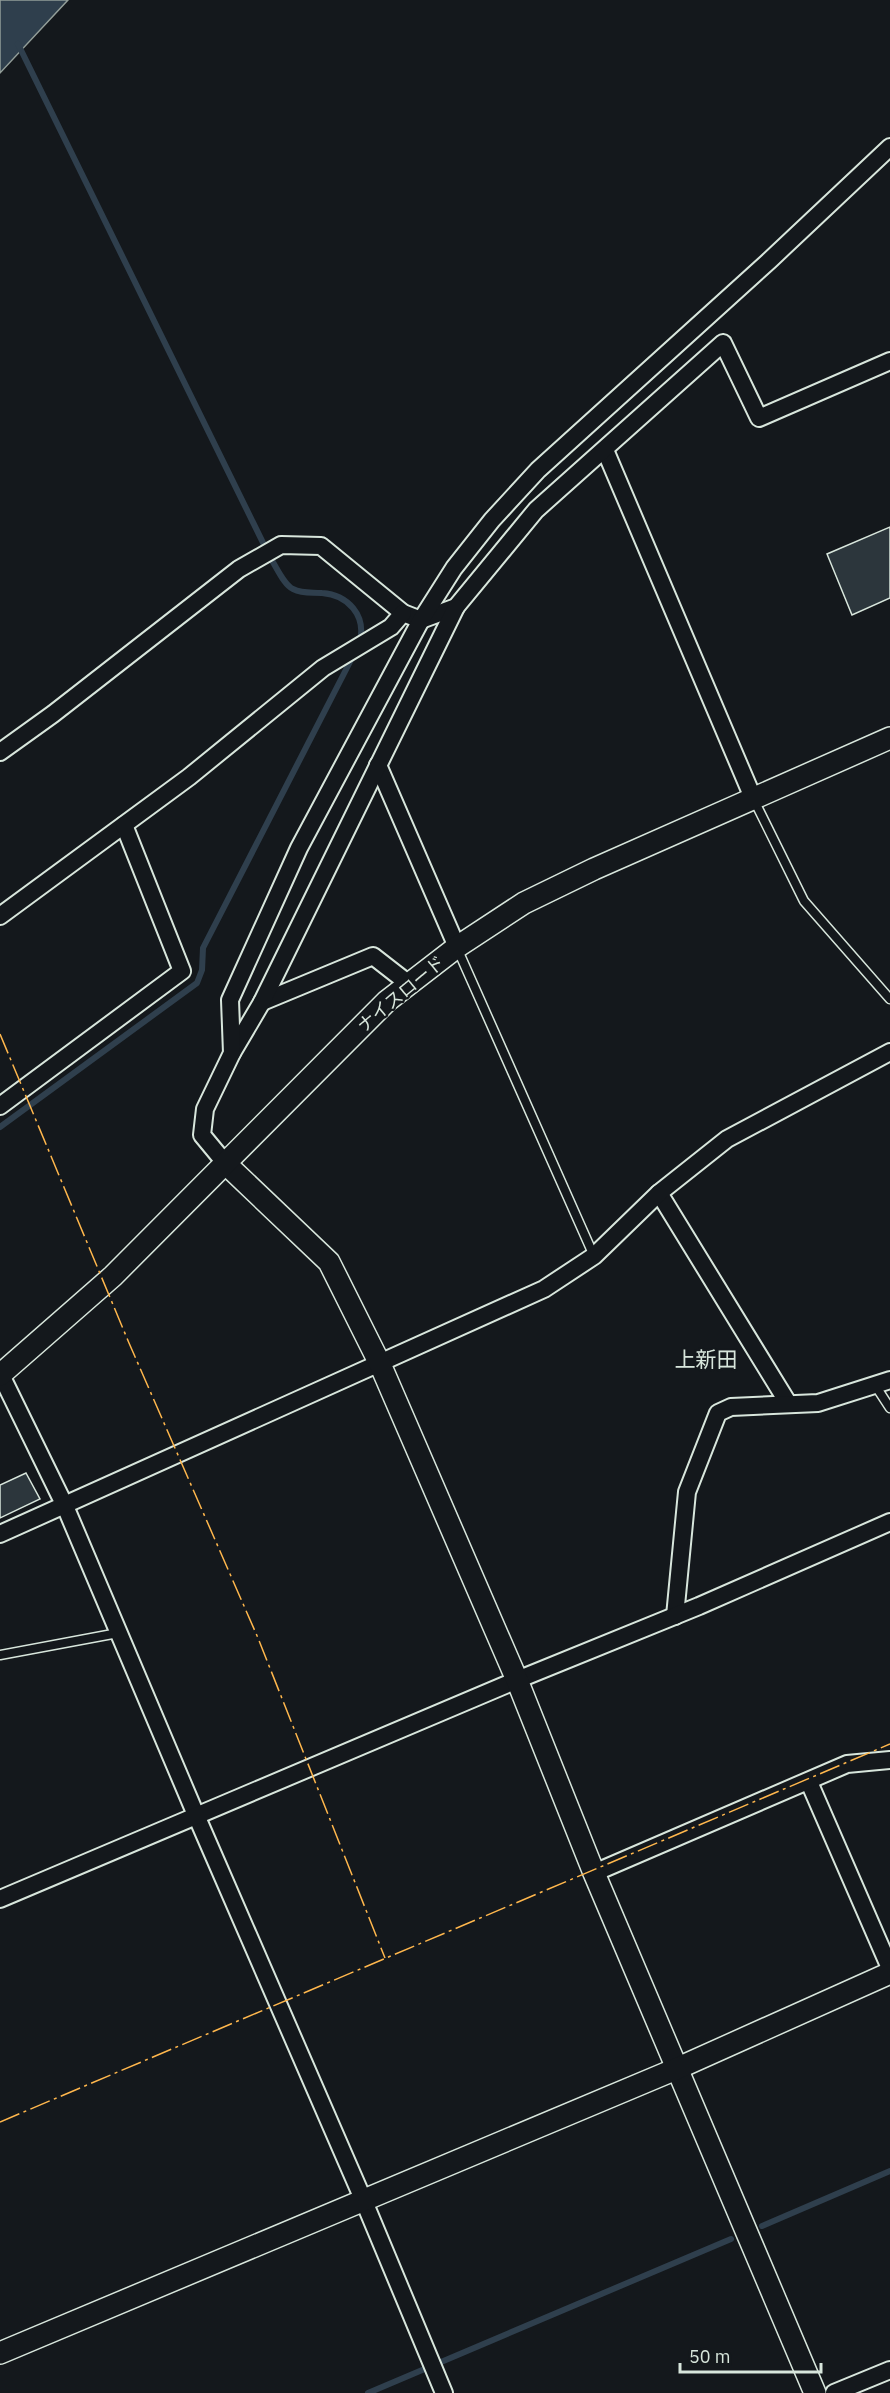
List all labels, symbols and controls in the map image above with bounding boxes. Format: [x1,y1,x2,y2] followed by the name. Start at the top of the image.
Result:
[352,950,449,1037] street label: ナイスロード
[675,1345,738,1373] district label: 上新田
[680,2336,821,2374] scale bar
[689,2345,731,2368] text: 50 m

